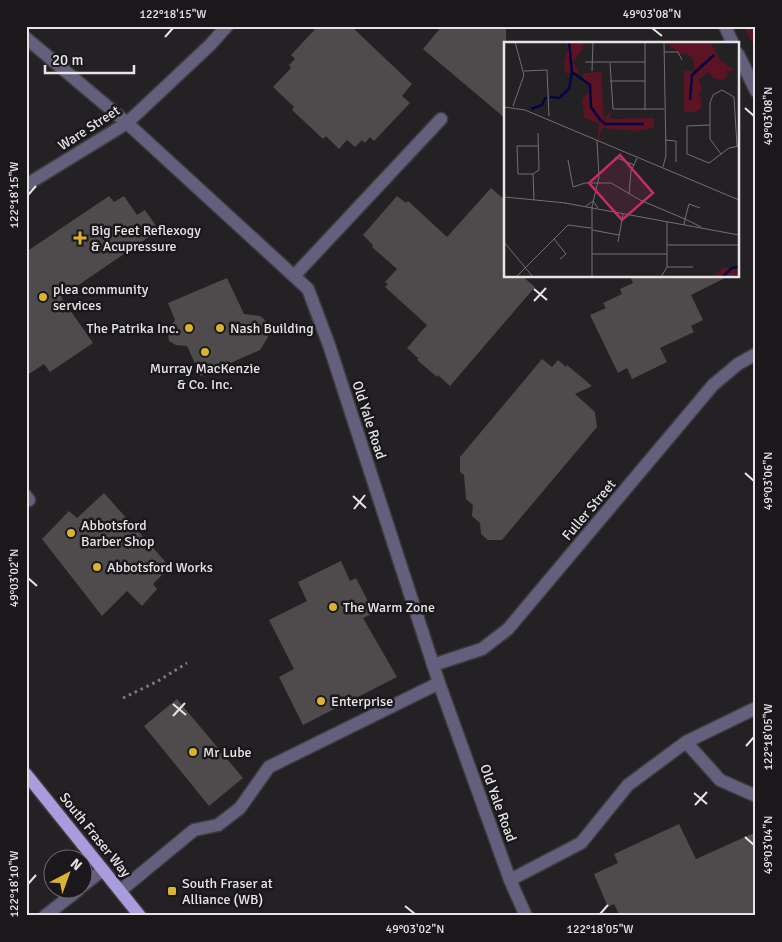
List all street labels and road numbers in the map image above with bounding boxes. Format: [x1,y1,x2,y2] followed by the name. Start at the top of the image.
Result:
[55,102,123,154] street label: Ware Street
[348,379,390,461] street label: Old Yale Road
[559,476,619,544] street label: Fuller Street
[476,762,520,844] street label: Old Yale Road
[56,789,135,881] street label: South Fraser Way

